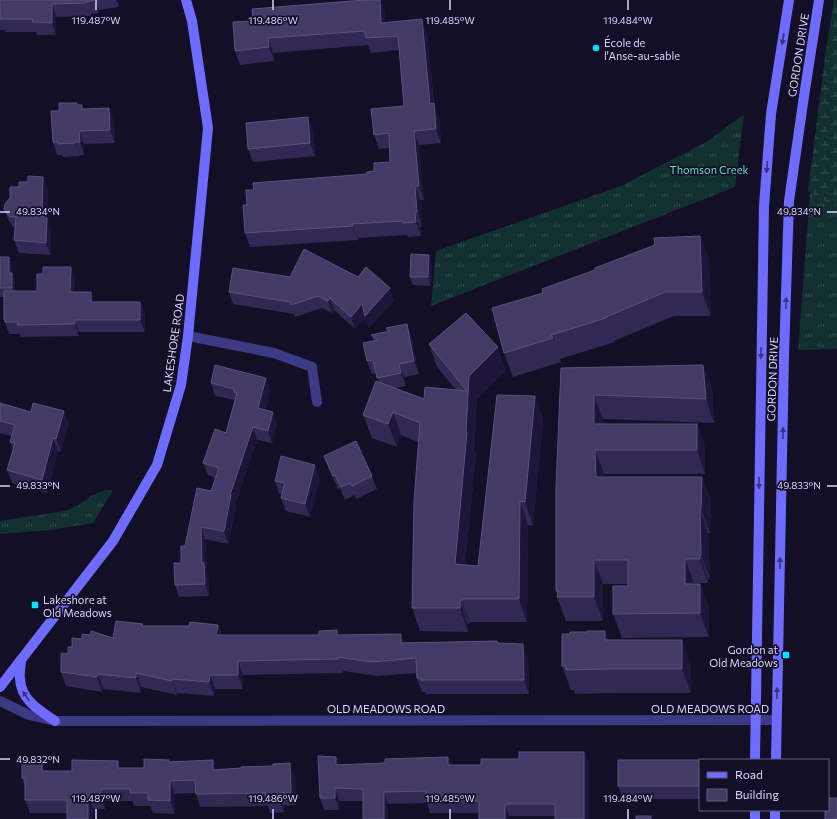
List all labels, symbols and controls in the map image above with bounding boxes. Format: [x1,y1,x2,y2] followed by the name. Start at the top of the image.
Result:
[785,12,811,98] street label: GORDON DRIVE
[72,14,120,26] text: 119.487°W
[248,14,298,26] text: 119.486°W
[425,14,475,26] text: 119.485°W
[603,14,653,26] text: 119.484°W
[779,32,785,45] one-way arrow
[604,35,680,62] place label: École de l'Anse-au-sable
[591,43,601,53] marker: École de l'Anse-au-sable
[763,161,770,173] one-way arrow
[670,163,748,176] park label: Thomson Creek
[16,205,60,217] text: 49.834°N
[777,205,821,217] text: 49.834°N
[160,293,186,393] street label: LAKESHORE ROAD
[783,296,789,309] one-way arrow
[764,337,780,421] street label: GORDON DRIVE
[758,347,765,359] one-way arrow
[780,426,786,439] one-way arrow
[756,477,762,490] one-way arrow
[16,479,60,491] text: 49.833°N
[777,479,821,491] text: 49.833°N
[777,556,783,569] one-way arrow
[43,593,112,619] place label: Lakeshore at Old Meadows
[30,600,40,610] marker: Lakeshore at Old Meadows
[709,643,778,669] place label: Gordon at Old Meadows
[781,650,791,660] marker: Gordon at Old Meadows
[774,686,780,699] one-way arrow
[22,691,30,702] one-way arrow
[327,702,445,715] street label: OLD MEADOWS ROAD
[651,702,769,715] street label: OLD MEADOWS ROAD
[16,753,60,765] text: 49.832°N
[699,759,829,811] legend
[735,767,763,781] text: Road
[735,787,779,801] text: Building
[72,792,120,804] text: 119.487°W
[248,792,298,804] text: 119.486°W
[425,792,475,804] text: 119.485°W
[603,792,653,804] text: 119.484°W

